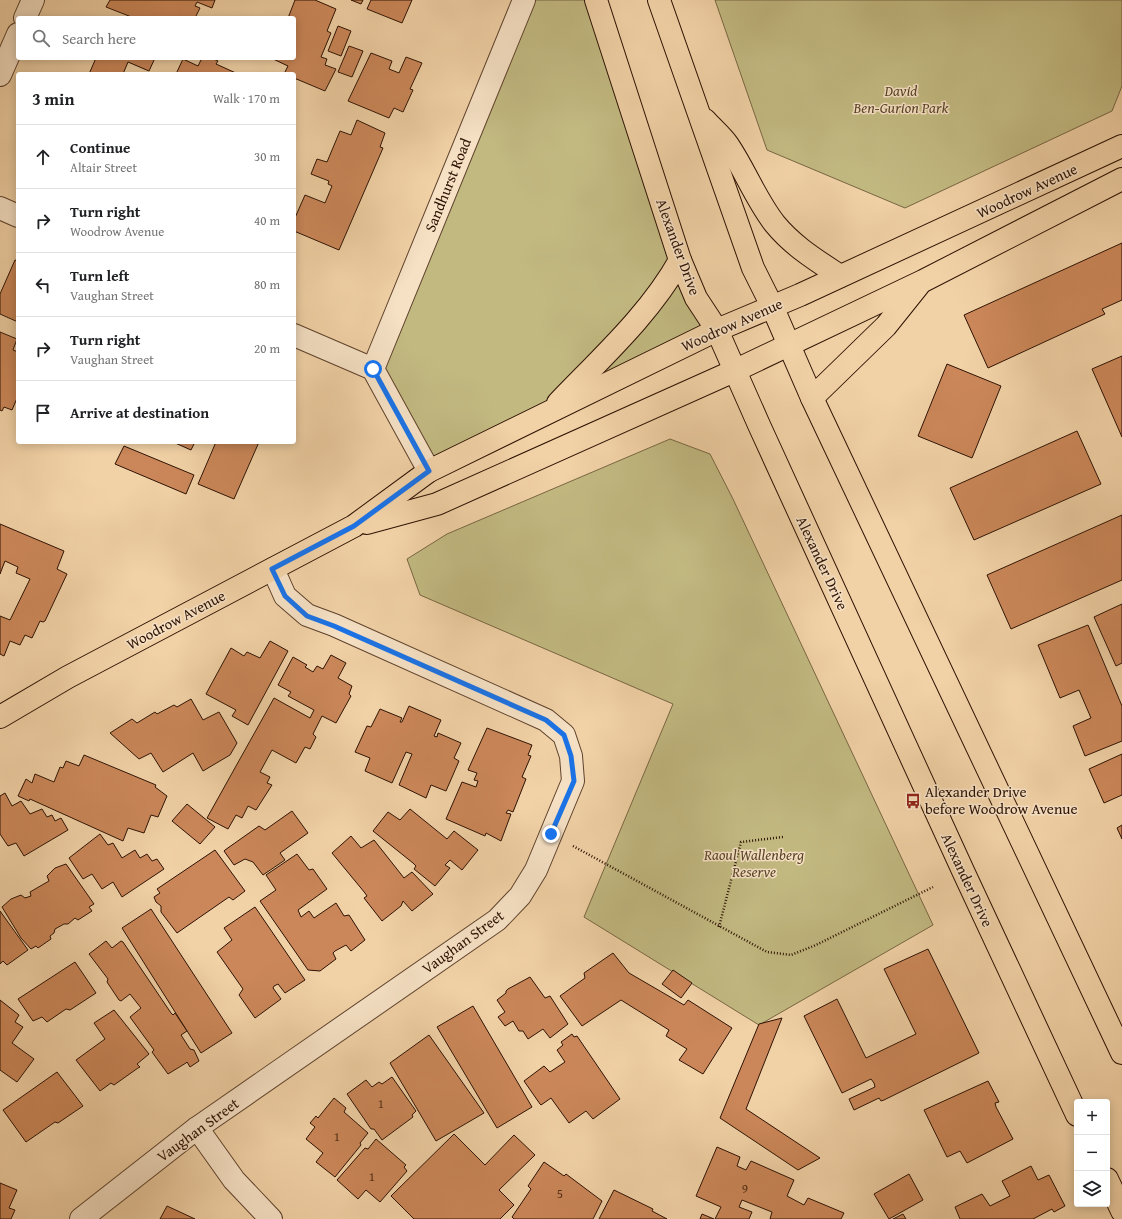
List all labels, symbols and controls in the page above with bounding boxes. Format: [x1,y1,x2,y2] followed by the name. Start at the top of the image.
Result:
[16,16,296,60] search box
[30,27,52,49] icon: search
[62,28,136,49] text: Search here
[853,80,949,118] park label: David Ben-Gurion Park
[32,86,74,111] text: 3 min
[213,89,280,108] text: Walk · 170 m
[419,135,476,235] street label: Sandhurst Road
[70,137,131,158] text: Continue
[32,146,54,168] icon: ahead
[254,147,280,166] text: 30 m
[70,158,137,177] text: Altair Street
[973,158,1081,223] street label: Woodrow Avenue
[651,196,706,298] street label: Alexander Drive
[70,201,141,222] text: Turn right
[32,210,54,232] icon: right
[254,211,280,230] text: 40 m
[70,222,164,241] text: Woodrow Avenue
[70,265,129,286] text: Turn left
[32,274,54,296] icon: left
[254,275,280,294] text: 80 m
[70,286,154,305] text: Vaughan Street
[678,293,786,356] street label: Woodrow Avenue
[70,329,141,350] text: Turn right
[32,338,54,360] icon: right
[254,339,280,358] text: 20 m
[70,350,154,369] text: Vaughan Street
[364,360,382,378] route start
[32,402,54,424] icon: arrive
[70,402,209,423] text: Arrive at destination
[791,512,853,613] street label: Alexander Drive
[123,585,229,654] street label: Woodrow Avenue
[925,781,1077,819] place label: Alexander Drive before Woodrow Avenue
[904,792,922,810] bus stop icon: Alexander Drive before Woodrow Avenue
[542,825,560,843] route end
[936,829,998,930] street label: Alexander Drive
[703,844,804,882] park label: Raoul Wallenberg Reserve
[417,904,509,979] street label: Vaughan Street
[152,1092,244,1167] street label: Vaughan Street
[378,1094,384,1113] house number: 1
[1074,1099,1110,1207] map controls
[1074,1099,1110,1135] button: +
[334,1127,340,1146] house number: 1
[1074,1135,1110,1171] button: −
[369,1167,375,1186] house number: 1
[1074,1171,1110,1207] button: layers
[742,1179,748,1198] house number: 9
[557,1184,563,1203] house number: 5

